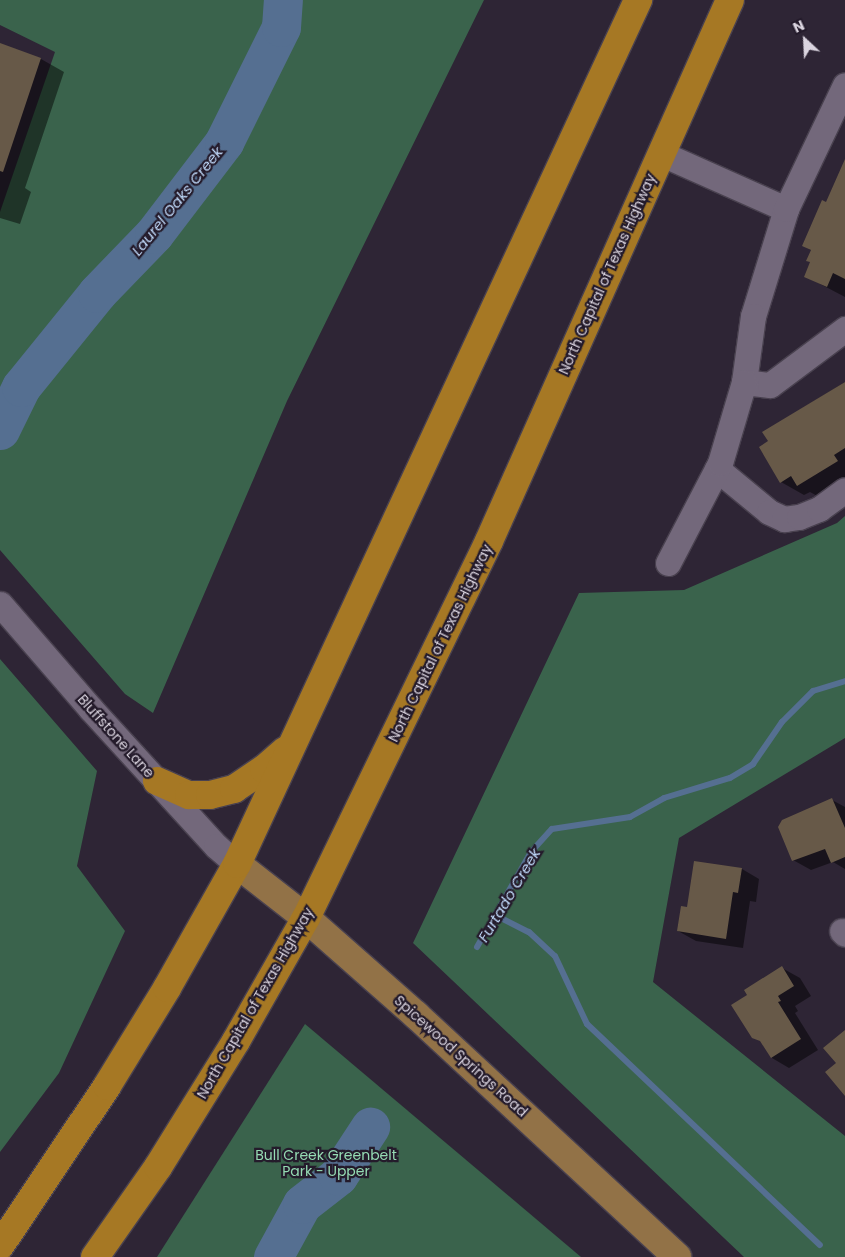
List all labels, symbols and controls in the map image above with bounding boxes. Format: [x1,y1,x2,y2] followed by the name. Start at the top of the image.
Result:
[780,15,830,65] north arrow
[790,15,808,38] text: N
[128,143,226,259] water label: Laurel Oaks Creek
[555,171,659,377] street label: North Capital of Texas Highway
[385,541,495,745] street label: North Capital of Texas Highway
[74,691,158,781] street label: Bluffstone Lane
[474,845,544,945] water label: Furtado Creek
[193,904,317,1102] street label: North Capital of Texas Highway
[391,992,531,1120] street label: Spicewood Springs Road
[255,1147,397,1180] park label: Bull Creek Greenbelt Park - Upper

